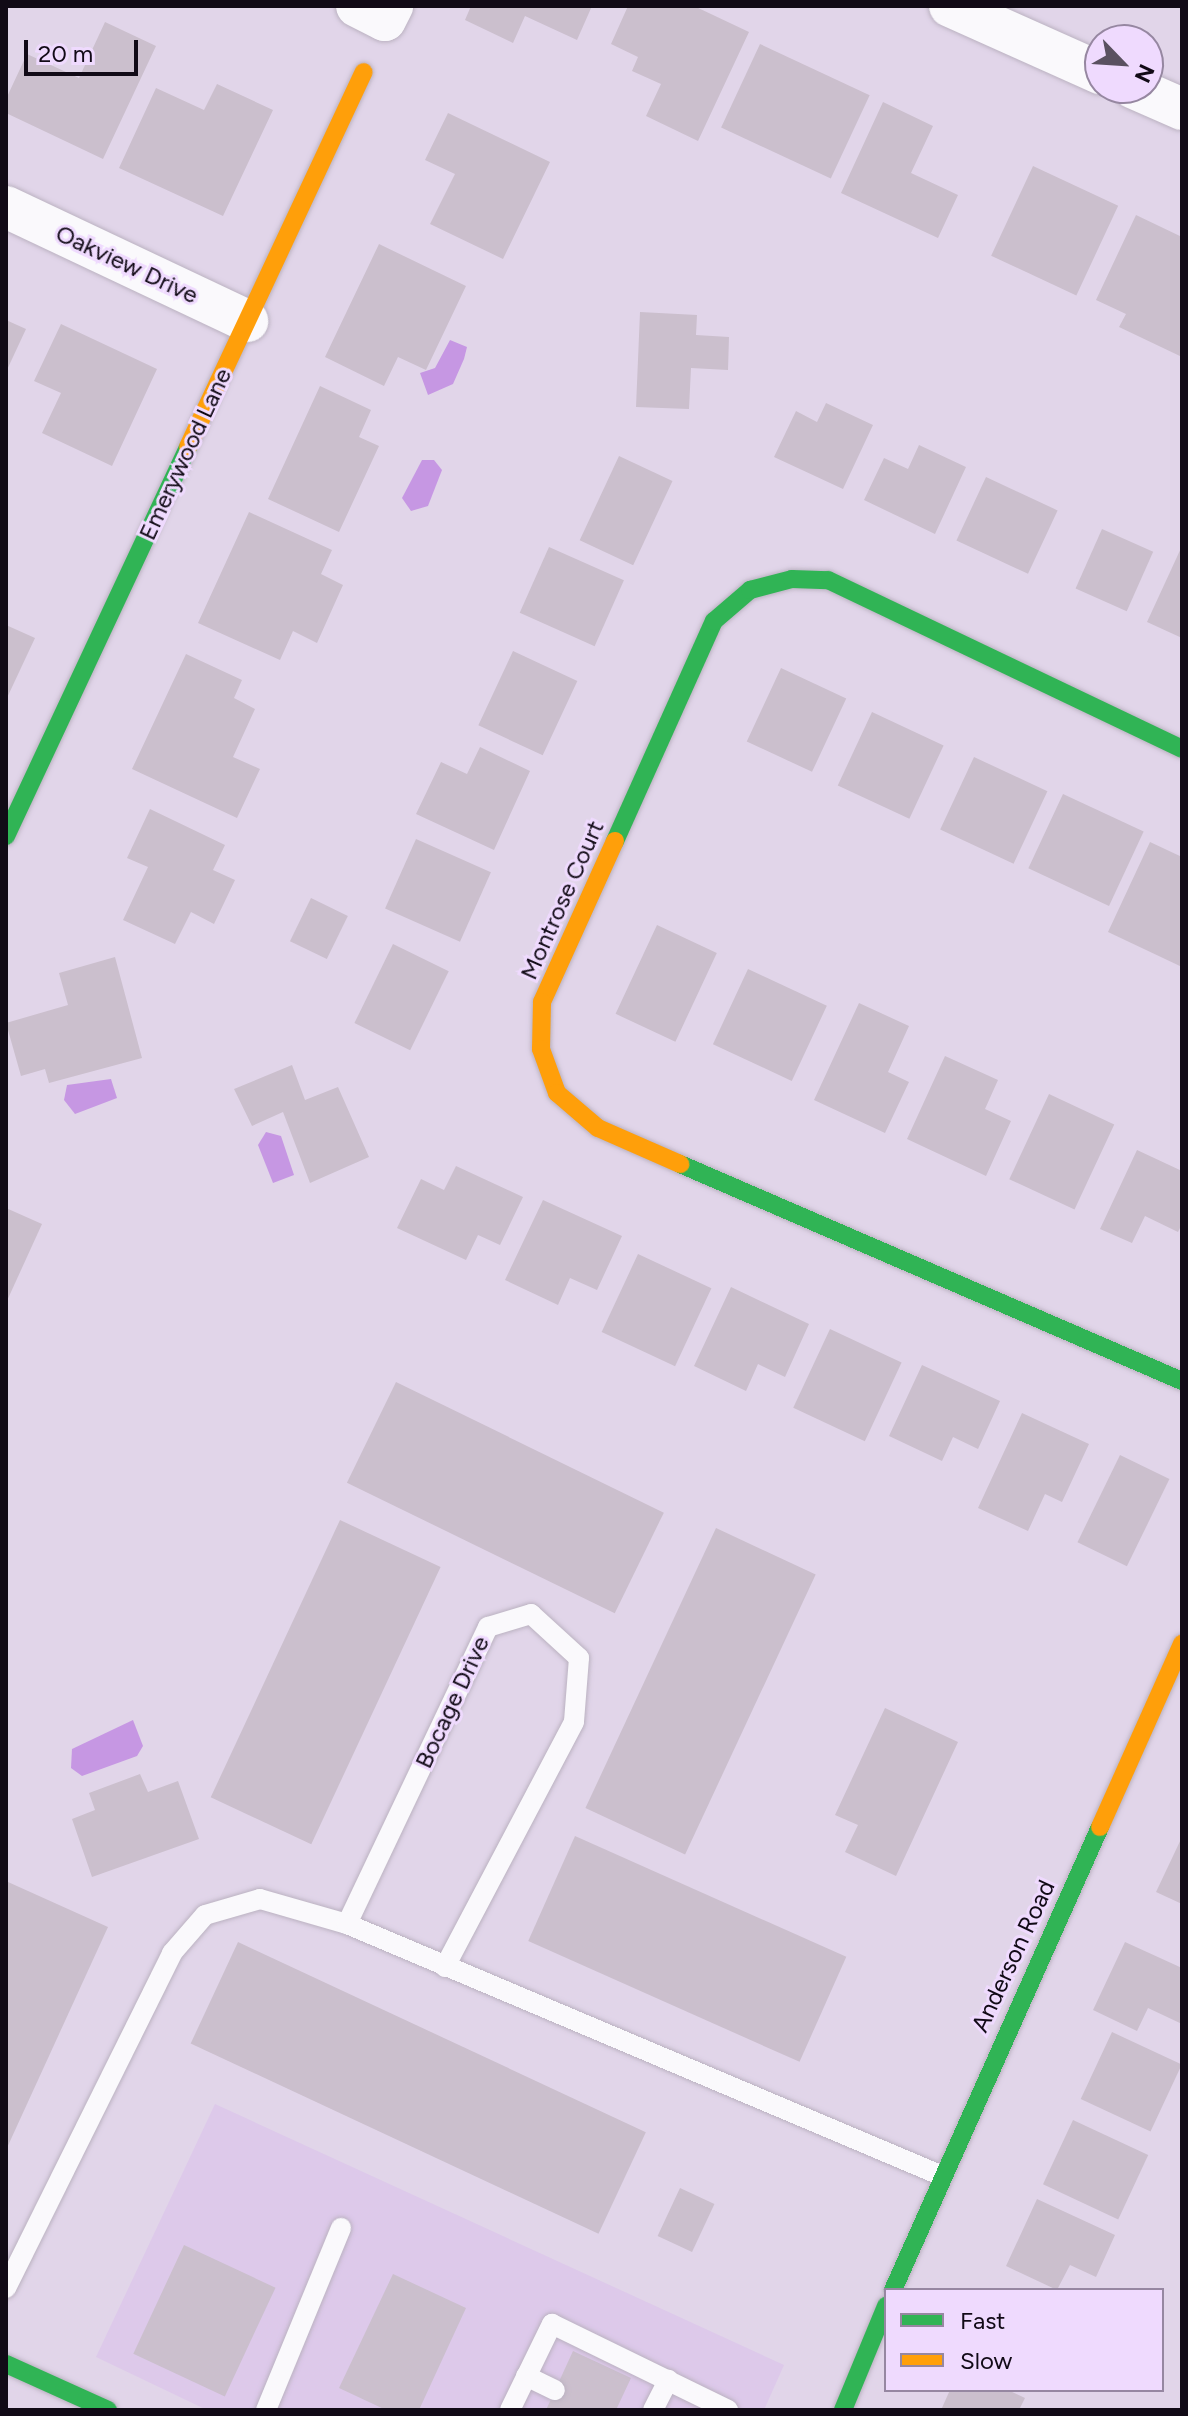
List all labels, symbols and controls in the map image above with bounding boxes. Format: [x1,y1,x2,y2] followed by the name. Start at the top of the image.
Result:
[28,24,142,74] scale bar
[1084,24,1164,104] north arrow
[38,39,93,68] text: 20 m
[1129,60,1160,87] text: N
[51,218,203,310] street label: Oakview Drive
[133,364,237,544] street label: Emerywood Lane
[514,816,610,984] street label: Montrose Court
[409,1631,495,1773] street label: Bocage Drive
[965,1875,1061,2037] street label: Anderson Road
[884,2288,1164,2392] legend
[960,2306,1005,2335] text: Fast
[960,2346,1012,2375] text: Slow

